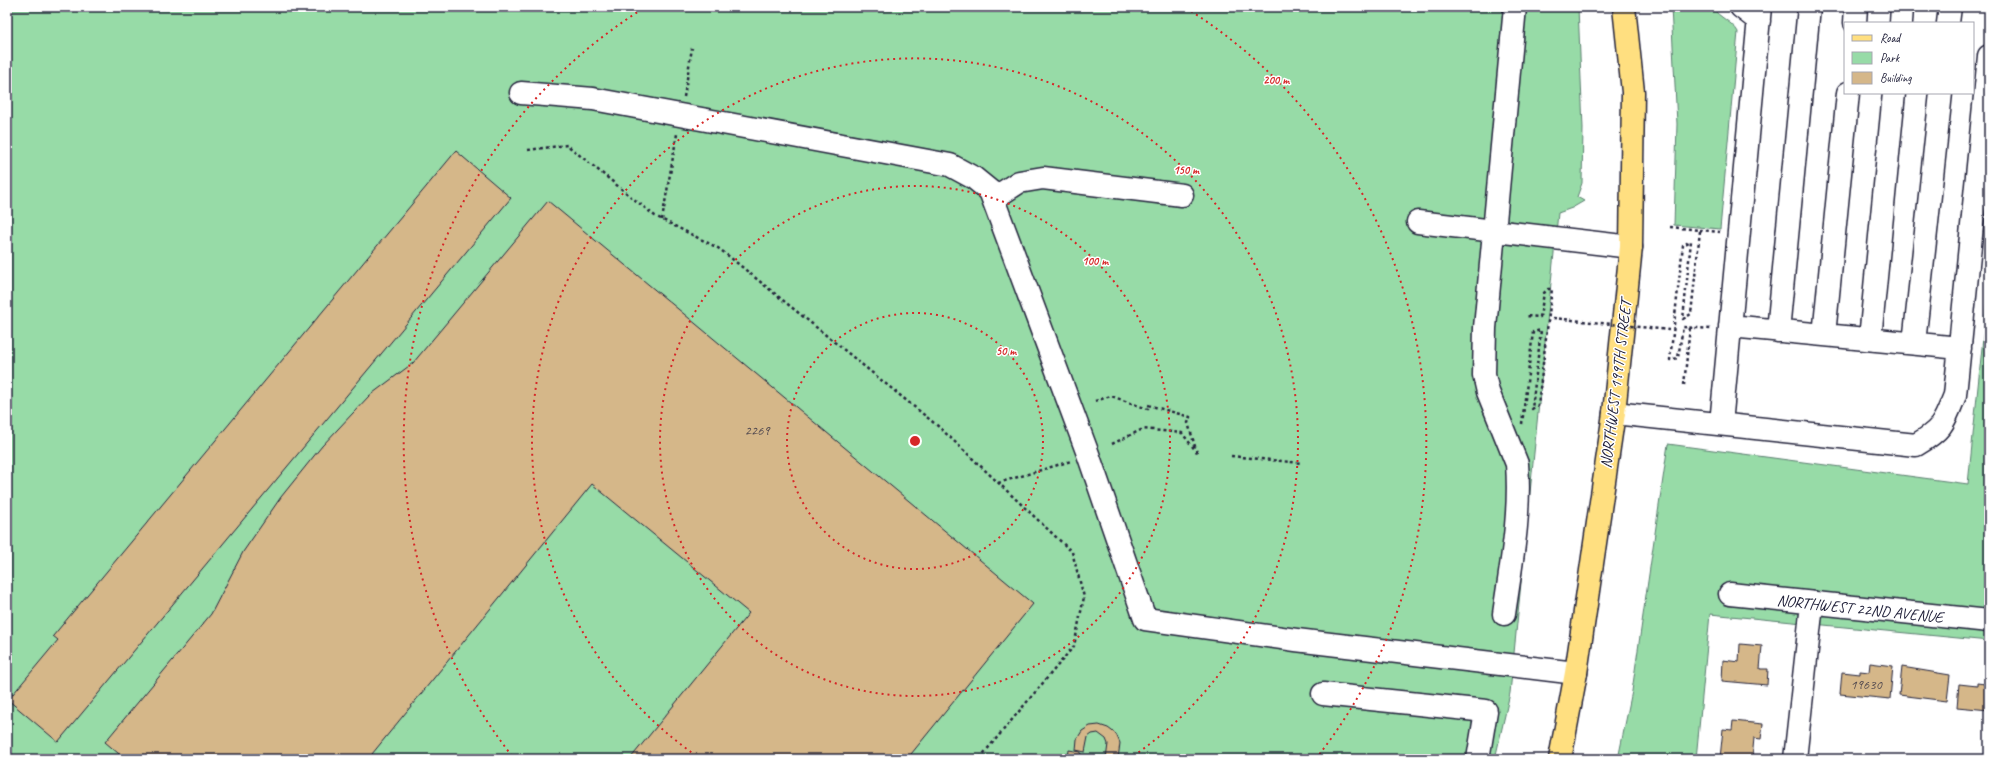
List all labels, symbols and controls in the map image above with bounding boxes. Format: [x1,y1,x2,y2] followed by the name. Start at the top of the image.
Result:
[1844,22,1974,94] legend
[1880,30,1902,46] text: Road
[1880,50,1901,66] text: Park
[1880,70,1912,86] text: Building
[1263,72,1290,88] text: 200 m
[1173,162,1200,178] text: 150 m
[1082,253,1109,269] text: 100 m
[1596,294,1637,469] street label: NORTHWEST 199TH STREET
[996,343,1017,359] text: 50 m
[744,422,771,439] house number: 2269
[908,434,922,448] centre of rings
[1776,590,1946,628] street label: NORTHWEST 22ND AVENUE
[1850,676,1883,693] house number: 19630

